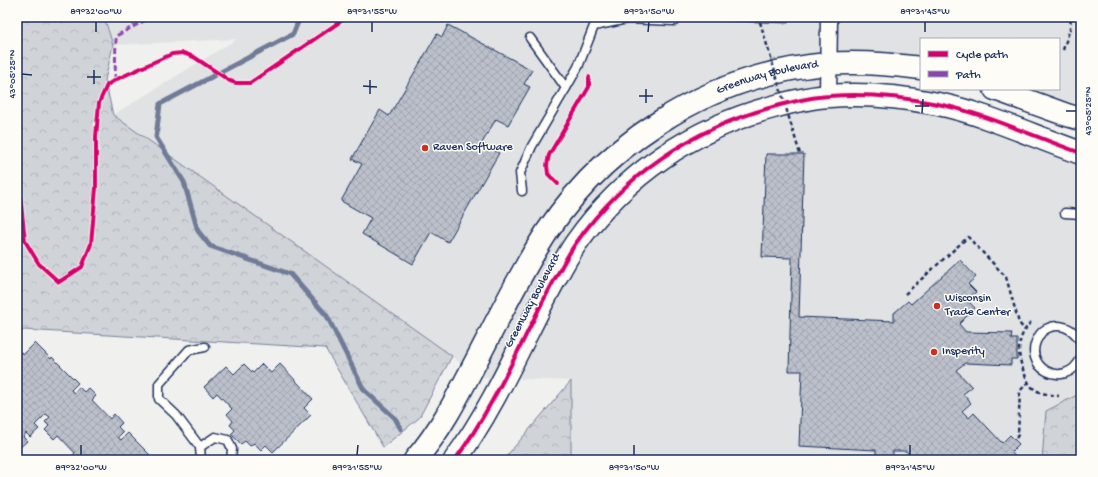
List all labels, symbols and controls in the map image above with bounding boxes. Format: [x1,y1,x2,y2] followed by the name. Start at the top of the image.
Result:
[70,6,122,18] text: 89°32'00"W
[347,6,397,18] text: 89°31'55"W
[624,6,675,18] text: 89°31'50"W
[900,6,950,18] text: 89°31'45"W
[920,38,1060,90] legend
[7,49,19,98] text: 43°05'25"N
[956,49,1009,63] text: Cycle path
[715,58,820,98] street label: Greenway Boulevard
[955,69,981,83] text: Path
[1083,86,1095,135] text: 43°05'25"N
[433,141,514,155] place label: Raven Software
[420,143,430,153] marker: Raven Software
[502,251,564,351] street label: Greenway Boulevard
[944,292,1012,320] place label: Wisconsin Trade Center
[932,301,942,311] marker: Wisconsin Trade Center
[942,345,985,359] place label: Insperity
[929,347,939,357] marker: Insperity
[55,462,107,474] text: 89°32'00"W
[332,462,382,474] text: 89°31'55"W
[609,462,660,474] text: 89°31'50"W
[885,462,935,474] text: 89°31'45"W

